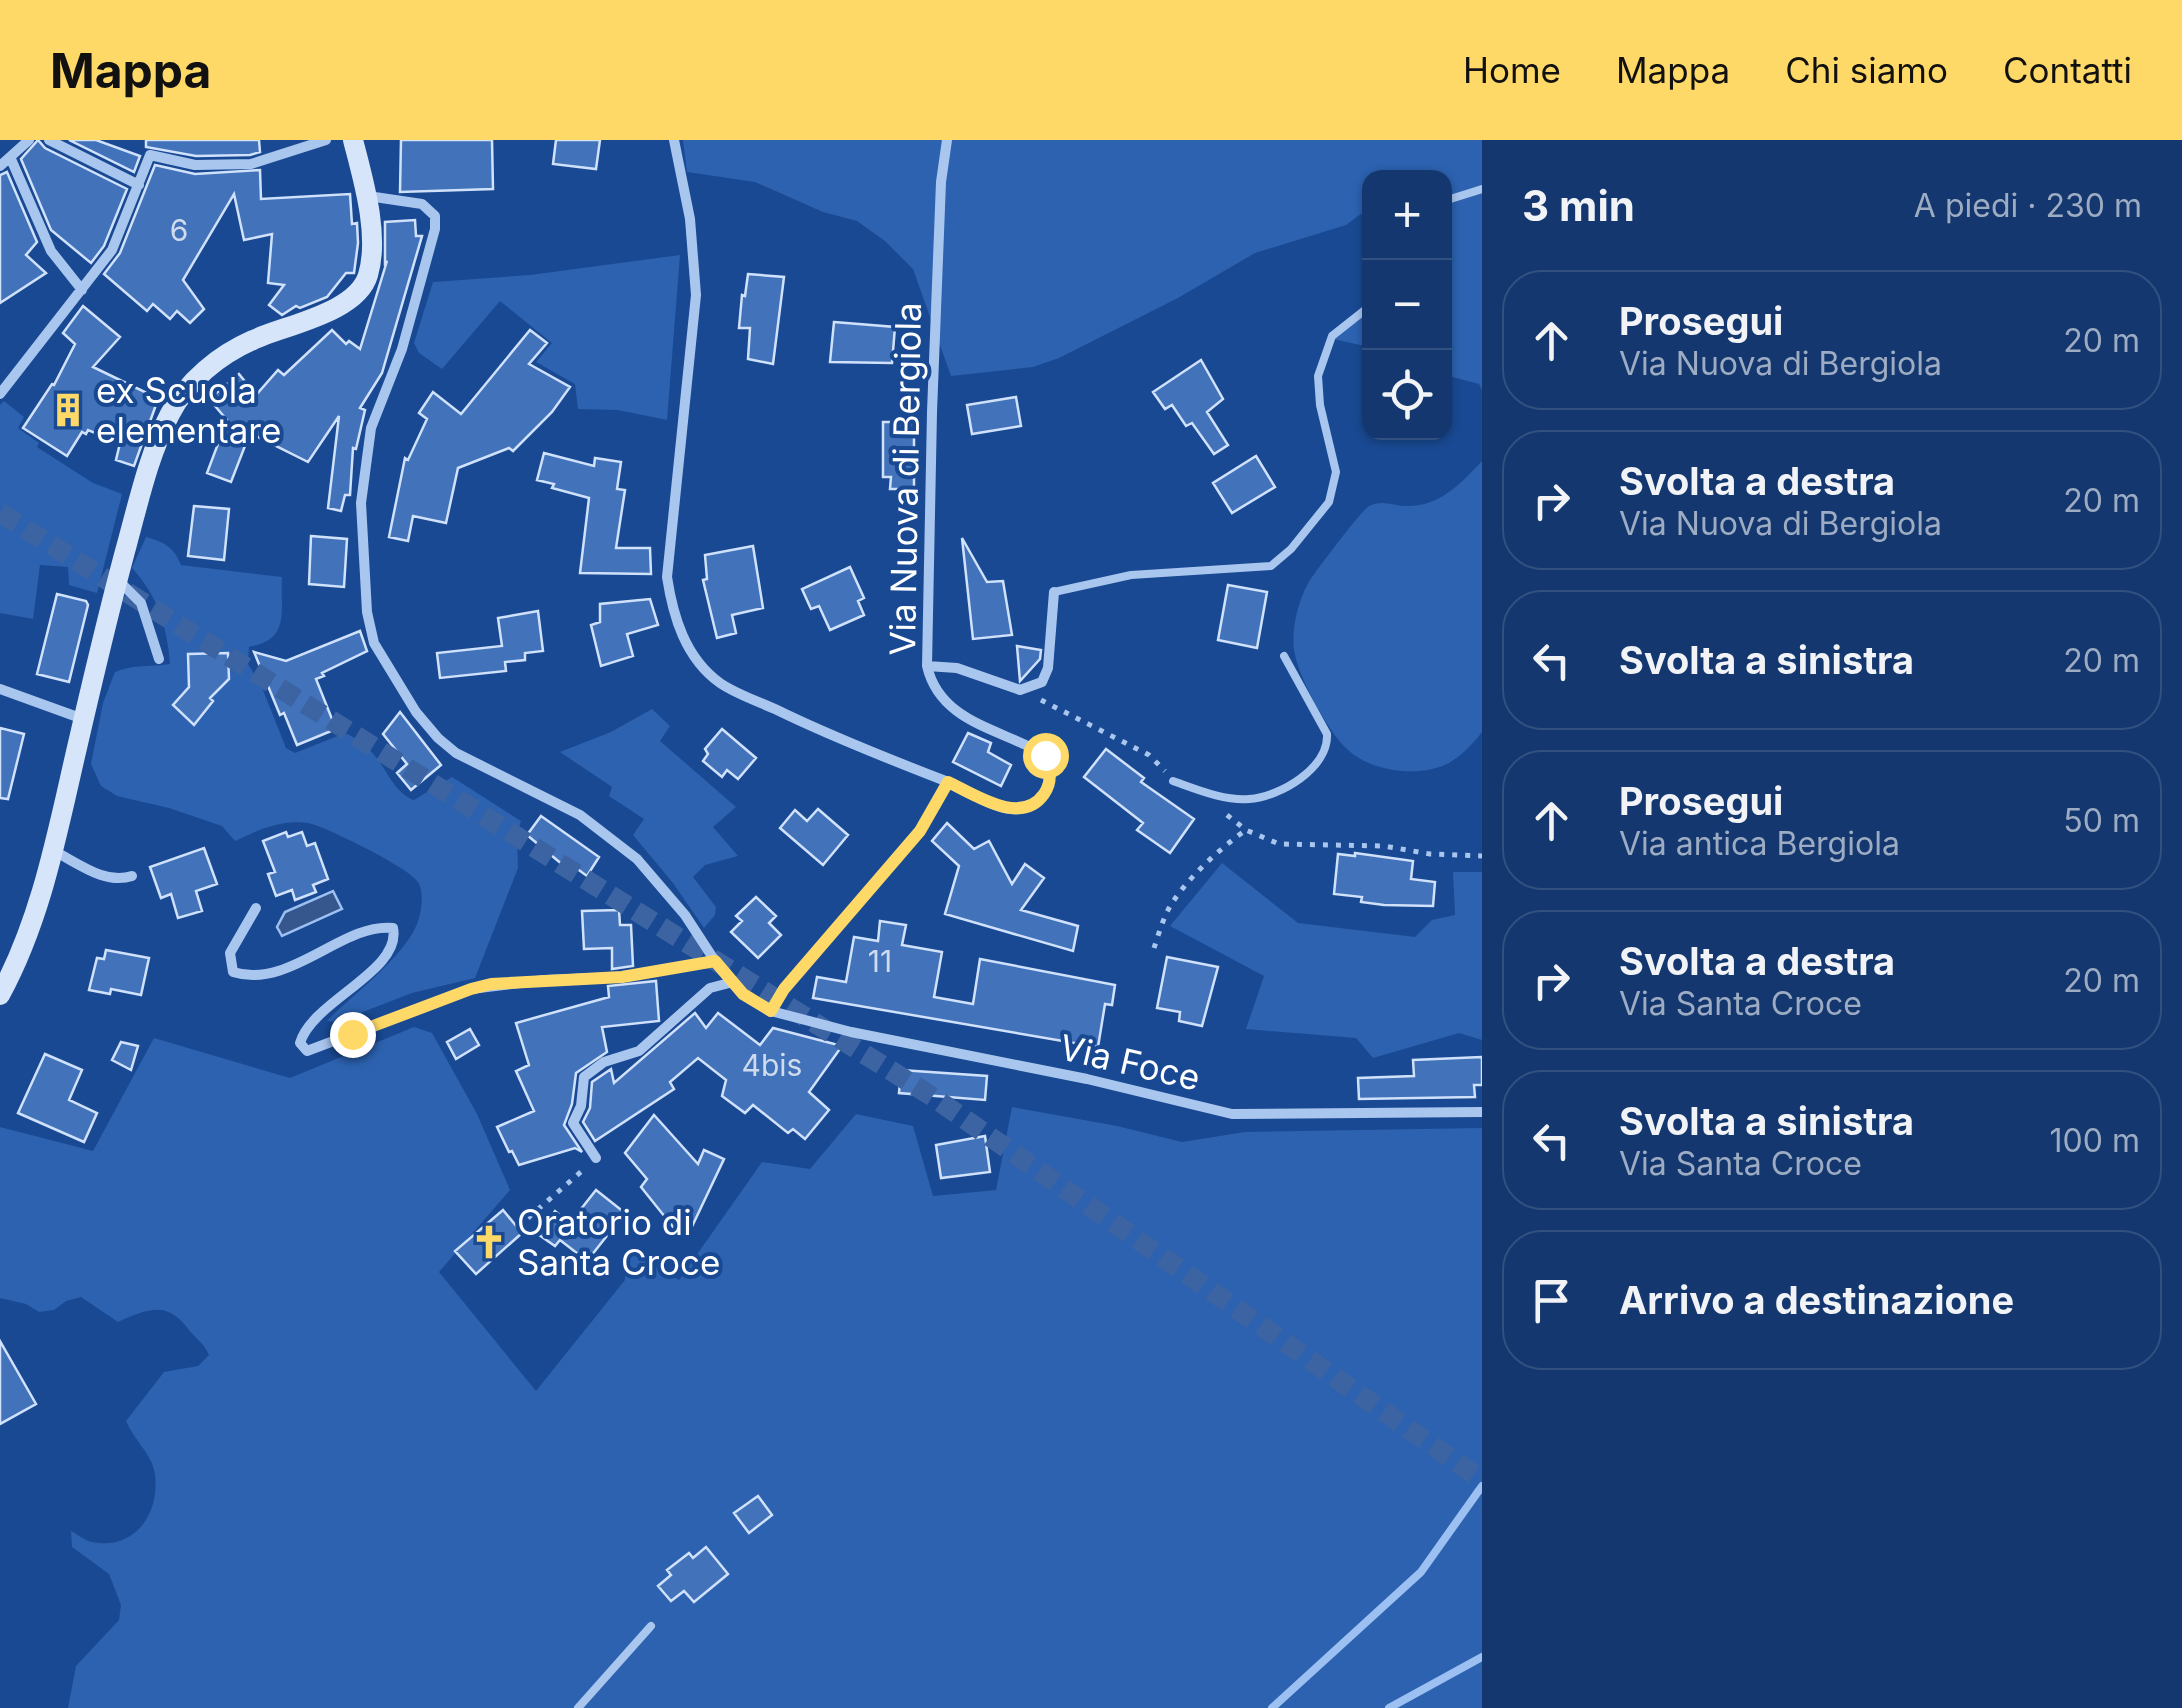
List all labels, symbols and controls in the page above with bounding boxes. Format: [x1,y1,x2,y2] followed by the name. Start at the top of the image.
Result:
[50,41,211,100] text: Mappa
[1463,49,1561,91] text: Home
[1616,49,1730,91] text: Mappa
[1785,49,1948,91] text: Chi siamo
[2003,49,2132,91] text: Contatti
[1362,170,1452,440] map controls
[1362,170,1452,260] button: +
[1522,180,1635,231] text: 3 min
[1914,186,2142,225] text: A piedi · 230 m
[170,212,188,248] house number: 6
[1362,260,1452,350] button: −
[1619,298,1783,344] text: Prosegui
[881,302,929,656] street label: Via Nuova di Bergiola
[1524,313,1579,368] icon: ahead
[2063,321,2140,360] text: 20 m
[1619,344,1942,383] text: Via Nuova di Bergiola
[1362,350,1452,440] button: locate
[96,369,281,451] place label: ex Scuola elementare
[49,391,87,429] building icon: ex Scuola elementare
[1619,458,1895,504] text: Svolta a destra
[1524,473,1579,528] icon: right
[2063,481,2140,520] text: 20 m
[1619,504,1942,543] text: Via Nuova di Bergiola
[1524,633,1579,688] icon: left
[1619,637,1914,683] text: Svolta a sinistra
[2063,641,2140,680] text: 20 m
[1023,733,1069,779] route start
[1619,778,1783,824] text: Prosegui
[1524,793,1579,848] icon: ahead
[2063,801,2140,840] text: 50 m
[1619,824,1900,863] text: Via antica Bergiola
[1619,938,1895,984] text: Svolta a destra
[868,943,892,979] house number: 11
[1524,953,1579,1008] icon: right
[2063,961,2140,1000] text: 20 m
[1619,984,1862,1023] text: Via Santa Croce
[330,1012,376,1058] route end
[1056,1025,1204,1099] street label: Via Foce
[742,1047,802,1083] house number: 4bis
[1619,1098,1914,1144] text: Svolta a sinistra
[1524,1113,1579,1168] icon: left
[2050,1121,2140,1160] text: 100 m
[1619,1144,1862,1183] text: Via Santa Croce
[517,1201,720,1283] place label: Oratorio di Santa Croce
[470,1223,508,1261] church icon: Oratorio di Santa Croce
[1524,1273,1579,1328] icon: arrive
[1619,1277,2014,1323] text: Arrivo a destinazione

